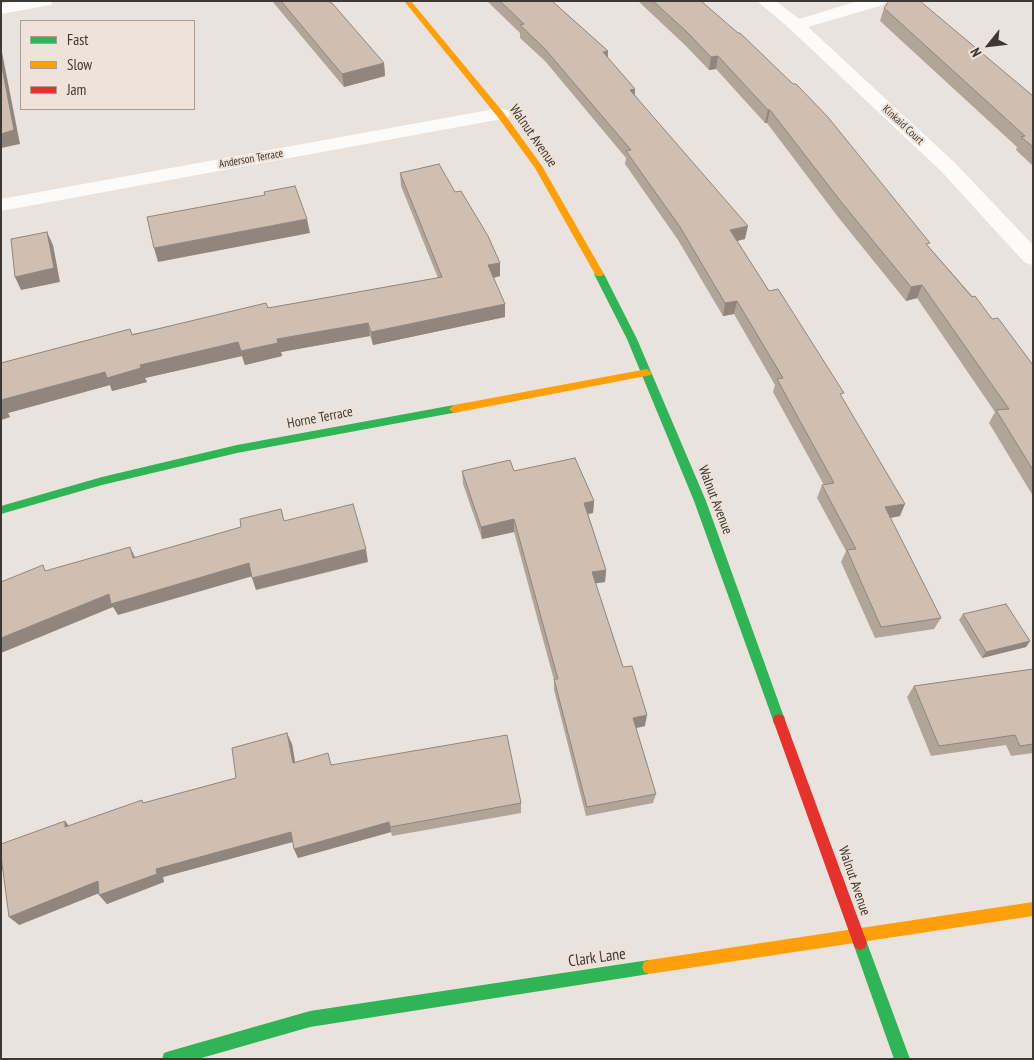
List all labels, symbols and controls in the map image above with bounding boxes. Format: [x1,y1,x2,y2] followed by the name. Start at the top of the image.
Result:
[20,20,195,110] legend
[964,20,1014,70] north arrow
[67,30,88,49] text: Fast
[966,45,986,60] text: N
[67,55,92,74] text: Slow
[67,80,86,99] text: Jam
[505,102,561,170] street label: Walnut Avenue
[880,103,926,147] street label: Kinkaid Court
[218,147,284,171] street label: Anderson Terrace
[286,403,354,433] street label: Horne Terrace
[694,463,736,537] street label: Walnut Avenue
[834,844,874,918] street label: Walnut Avenue
[567,944,627,972] street label: Clark Lane

